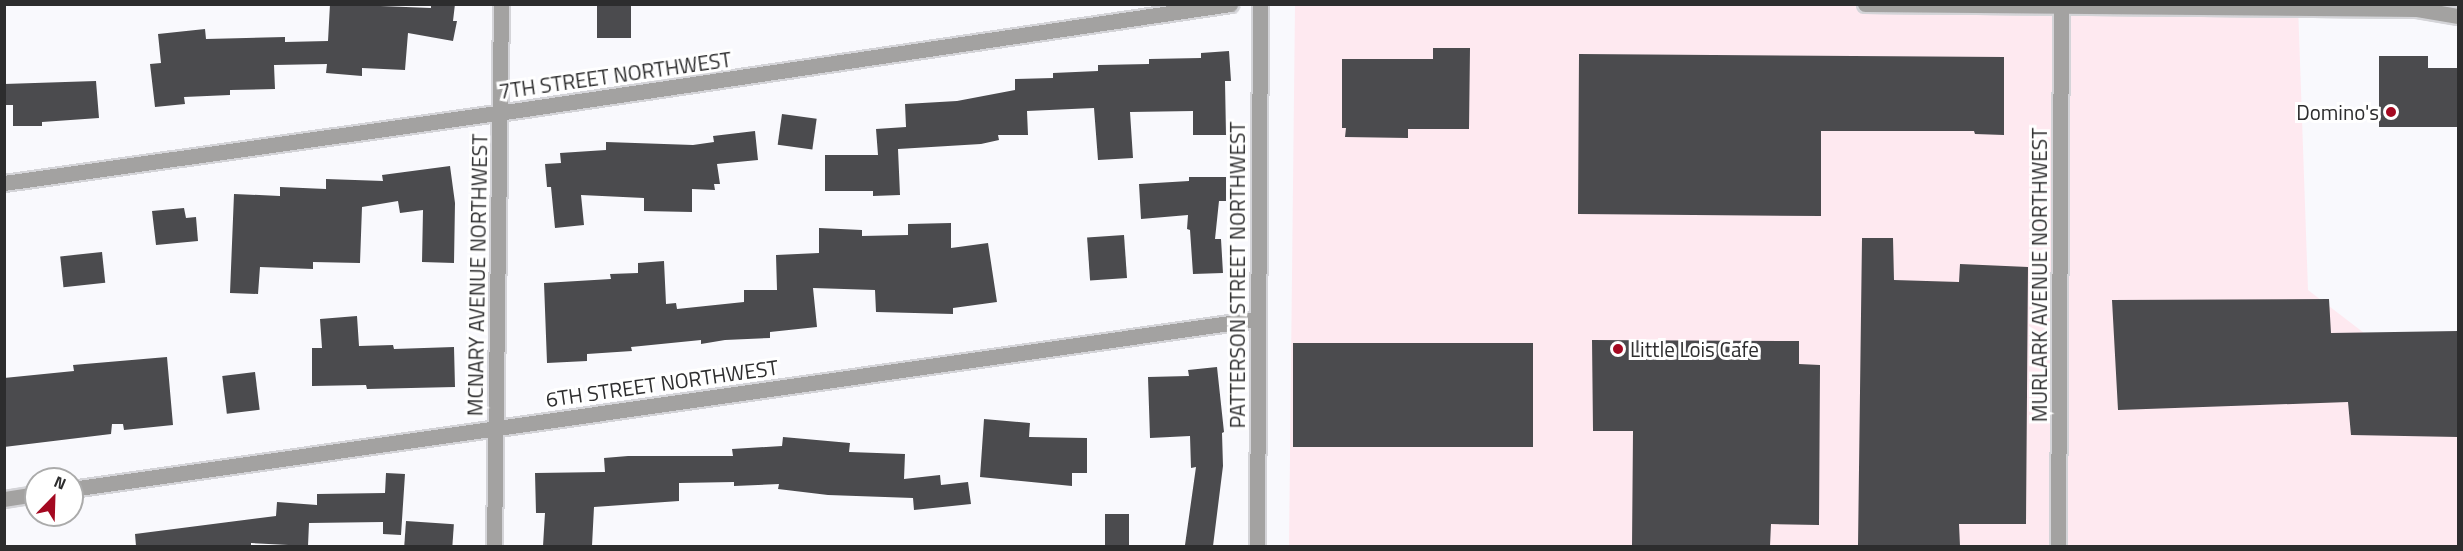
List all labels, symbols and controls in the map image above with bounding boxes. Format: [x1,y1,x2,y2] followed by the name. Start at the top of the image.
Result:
[497,46,733,104] street label: 7TH STREET NORTHWEST
[2296,99,2379,125] place label: Domino's
[2384,105,2398,119] marker: Domino's
[1224,122,1250,428] street label: PATTERSON STREET NORTHWEST
[2026,128,2052,422] street label: MURLARK AVENUE NORTHWEST
[462,134,492,416] street label: MCNARY AVENUE NORTHWEST
[1630,336,1759,362] place label: Little Lois Cafe
[1611,342,1625,356] marker: Little Lois Cafe
[544,354,780,412] street label: 6TH STREET NORTHWEST
[24,467,84,527] north arrow
[50,469,70,495] text: N

